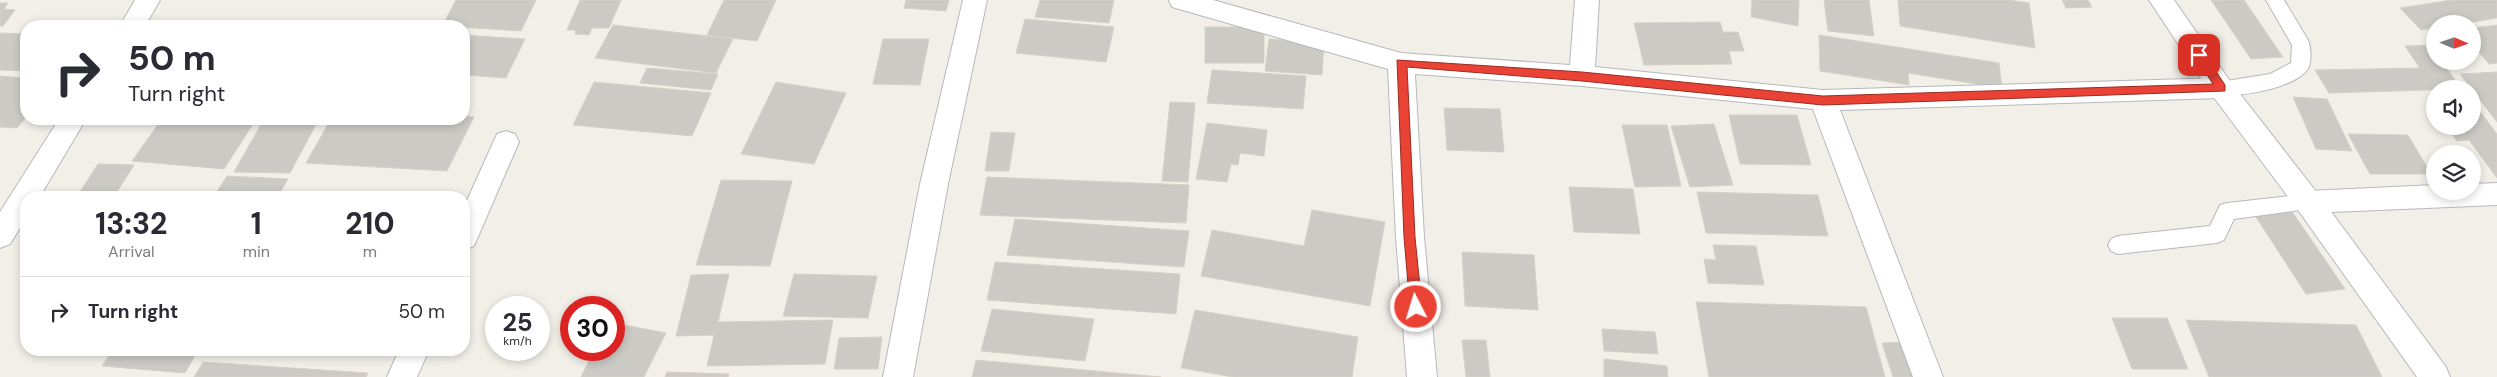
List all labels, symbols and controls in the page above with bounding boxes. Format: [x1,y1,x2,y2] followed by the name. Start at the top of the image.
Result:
[2426,15,2481,70] north arrow
[2426,15,2481,200] map controls
[2178,34,2220,76] pin
[128,35,216,81] text: 50 m
[45,40,110,105] icon: right
[2185,41,2213,69] icon: arrive
[128,79,225,108] text: Turn right
[2426,80,2481,135] button: sound
[2426,145,2481,200] button: layers
[95,204,167,243] text: 13:32
[251,204,262,243] text: 1
[345,204,395,243] text: 210
[108,241,155,262] text: Arrival
[243,241,270,262] text: min
[363,241,377,262] text: m
[1389,280,1441,332] position arrow
[560,296,625,361] speed limit sign: 30
[45,298,73,326] icon: right
[88,299,178,324] text: Turn right
[398,299,445,324] text: 50 m
[503,306,532,339] text: 25
[503,333,532,349] text: km/h

